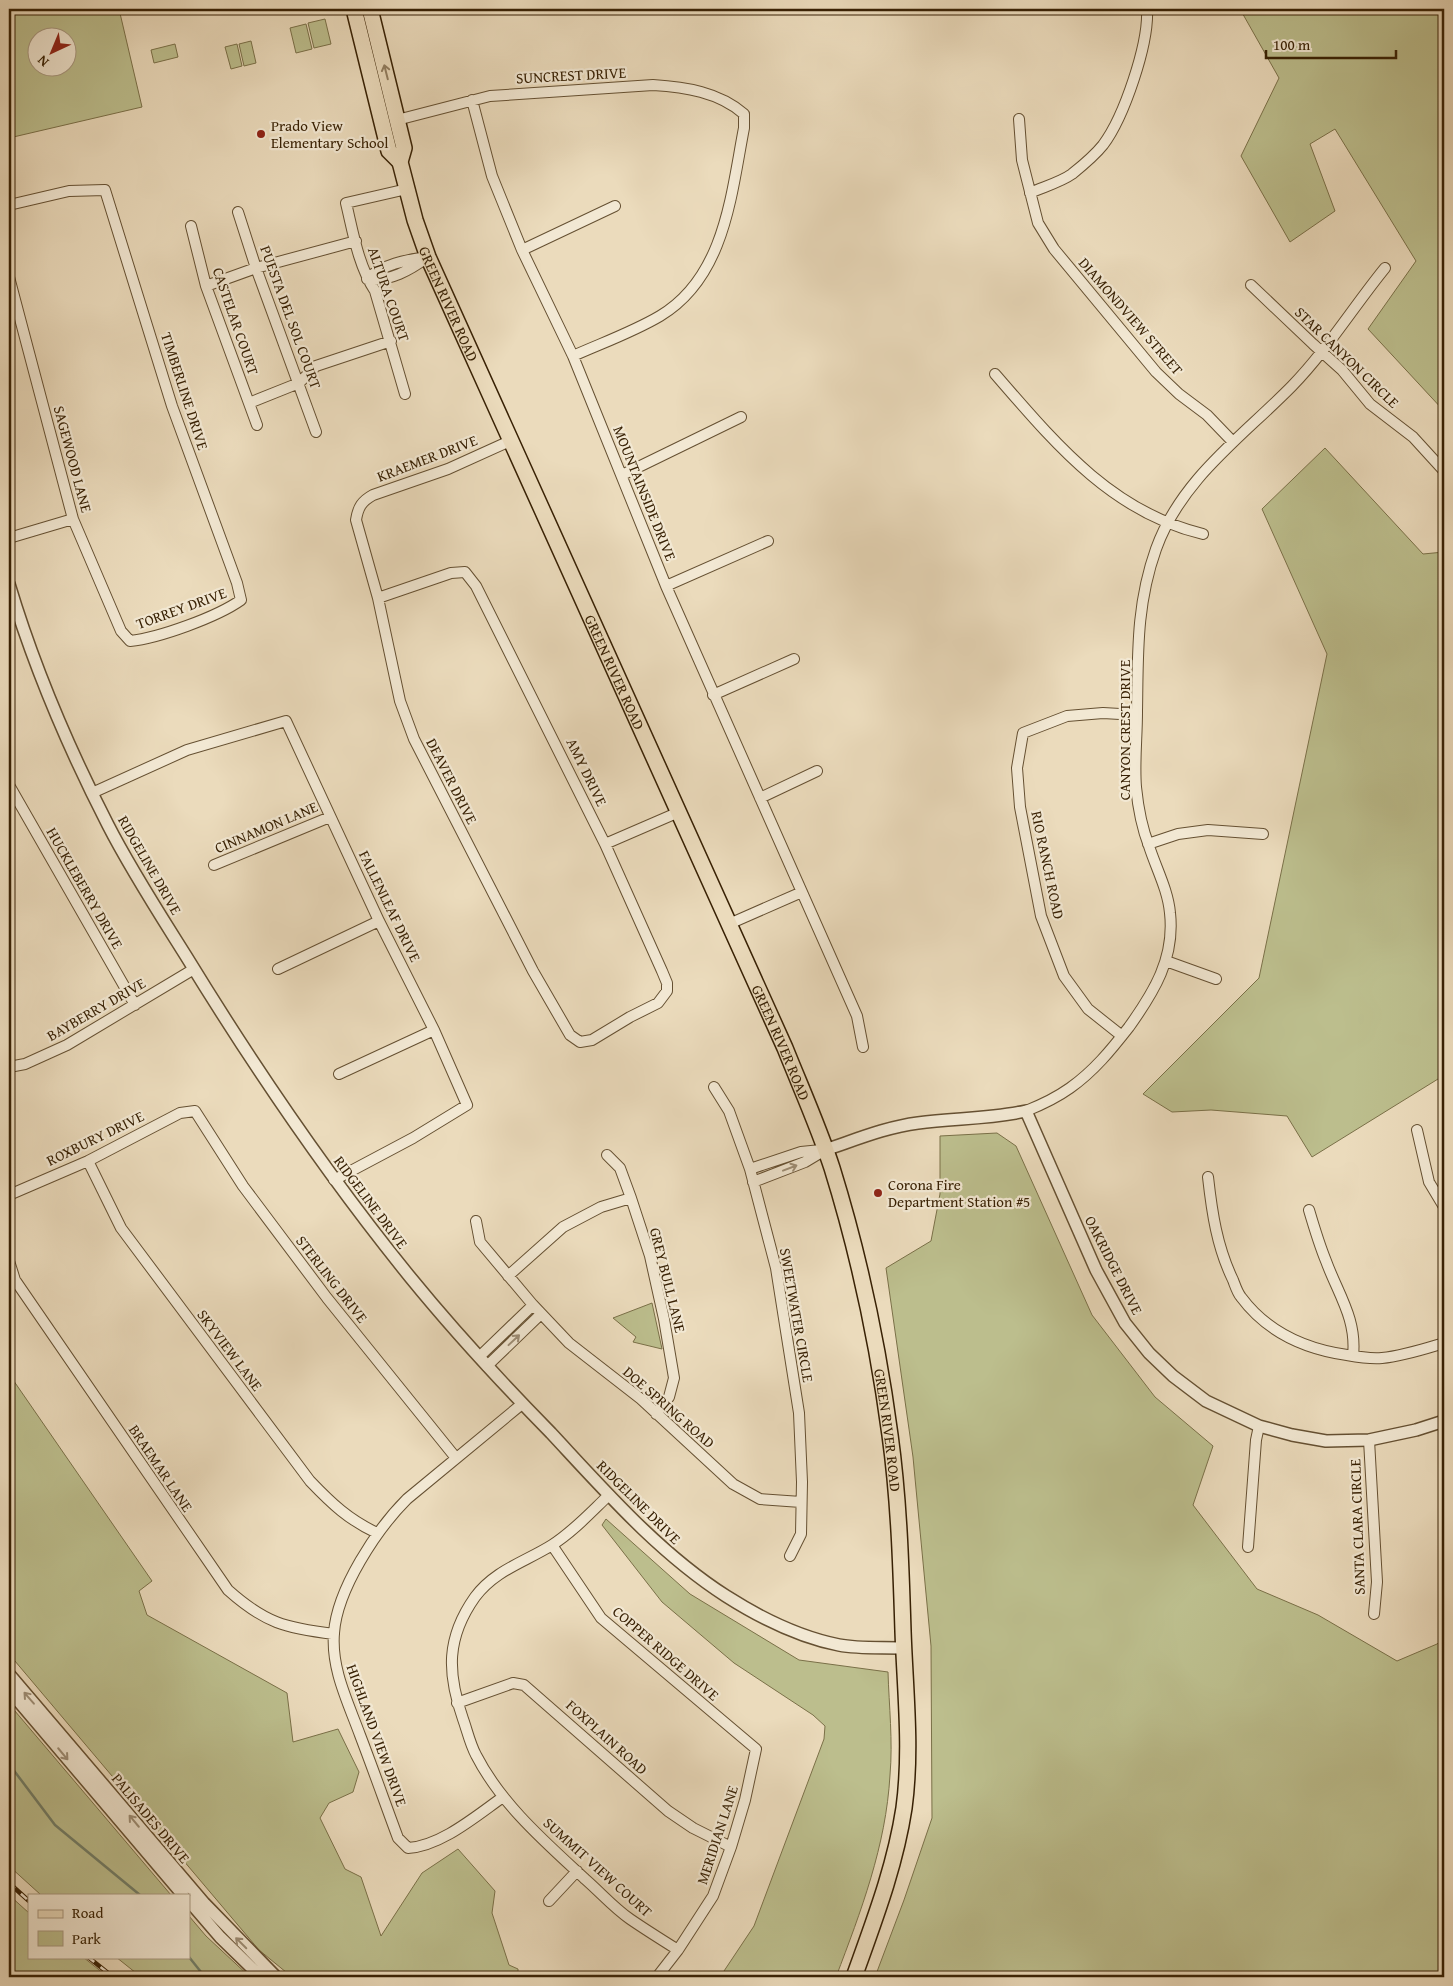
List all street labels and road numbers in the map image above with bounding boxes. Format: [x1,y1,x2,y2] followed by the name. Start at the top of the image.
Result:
[515,62,627,88] street label: SUNCREST DRIVE
[255,242,327,392] street label: PUESTA DEL SOL COURT
[415,243,484,365] street label: GREEN RIVER ROAD
[363,244,415,345] street label: ALTURA COURT
[1074,253,1188,380] street label: DIAMONDVIEW STREET
[208,264,264,378] street label: CASTELAR COURT
[1290,302,1404,413] street label: STAR CANYON CIRCLE
[156,330,214,453] street label: TIMBERLINE DRIVE
[49,403,97,515] street label: SAGEWOOD LANE
[608,422,682,564] street label: MOUNTAINSIDE DRIVE
[374,429,481,487] street label: KRAEMER DRIVE
[133,582,229,634] street label: TORREY DRIVE
[580,611,650,733] street label: GREEN RIVER ROAD
[1114,659,1135,800] street label: CANYON CREST DRIVE
[421,734,483,828] street label: DEAVER DRIVE
[561,734,613,810] street label: AMY DRIVE
[211,796,321,858] street label: CINNAMON LANE
[1026,809,1070,921] street label: RIO RANCH ROAD
[113,812,187,919] street label: RIDGELINE DRIVE
[42,823,129,953] street label: HUCKLEBERRY DRIVE
[354,847,426,966] street label: FALLENLEAF DRIVE
[43,972,150,1046] street label: BAYBERRY DRIVE
[747,981,816,1103] street label: GREEN RIVER ROAD
[43,1105,148,1171] street label: ROXBURY DRIVE
[329,1151,413,1253] street label: RIDGELINE DRIVE
[1080,1212,1148,1318] street label: OAKRIDGE DRIVE
[645,1225,691,1335] street label: GREY BULL LANE
[291,1231,373,1327] street label: STERLING DRIVE
[775,1246,819,1384] street label: SWEETWATER CIRCLE
[192,1305,268,1395] street label: SKYVIEW LANE
[619,1361,719,1453] street label: DOE SPRING ROAD
[870,1367,907,1493] street label: GREEN RIVER ROAD
[124,1420,198,1516] street label: BRAEMAR LANE
[592,1455,686,1549] street label: RIDGELINE DRIVE
[1344,1458,1370,1595] street label: SANTA CLARA CIRCLE
[608,1601,724,1705] street label: COPPER RIDGE DRIVE
[342,1661,413,1809] street label: HIGHLAND VIEW DRIVE
[562,1695,652,1779] street label: FOXPLAIN ROAD
[107,1768,195,1868] street label: PALISADES DRIVE
[691,1782,743,1887] street label: MERIDIAN LANE
[539,1812,658,1922] street label: SUMMIT VIEW COURT

